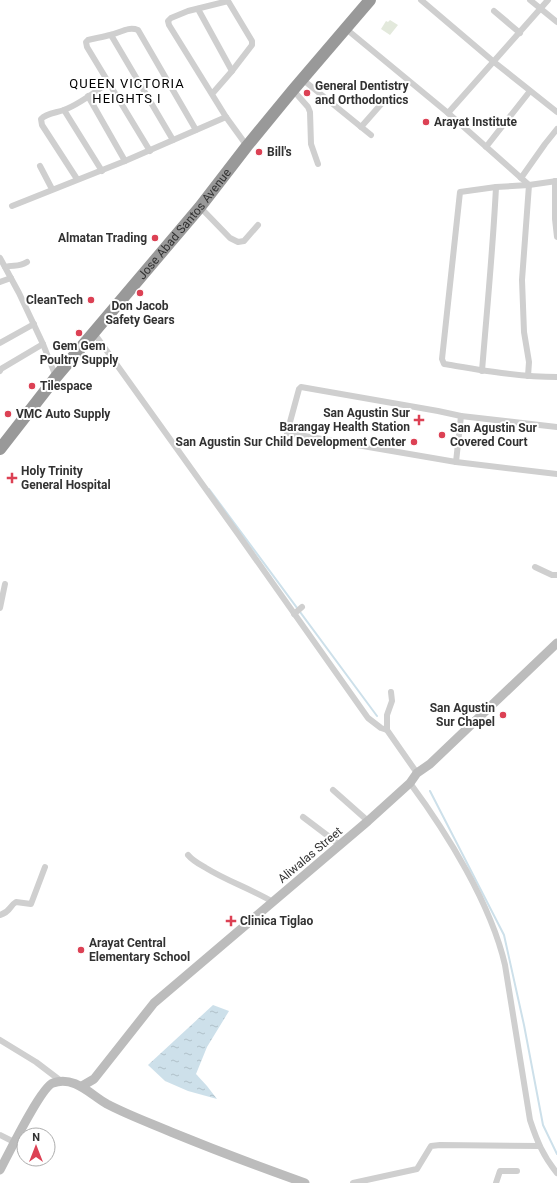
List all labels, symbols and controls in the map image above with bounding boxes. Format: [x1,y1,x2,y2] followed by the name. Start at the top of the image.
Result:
[69,76,185,106] district label: QUEEN VICTORIA HEIGHTS I
[315,79,410,107] place label: General Dentistry and Orthodontics
[302,88,312,98] marker: General Dentistry and Orthodontics
[434,115,517,129] place label: Arayat Institute
[421,117,431,127] marker: Arayat Institute
[267,145,292,159] place label: Bill's
[254,147,264,157] marker: Bill's
[135,166,234,282] street label: Jose Abad Santos Avenue
[58,231,147,245] place label: Almatan Trading
[150,233,160,243] marker: Almatan Trading
[135,288,145,298] marker: Don Jacob Safety Gears
[26,293,83,307] place label: CleanTech
[86,295,96,305] marker: CleanTech
[105,299,175,327] place label: Don Jacob Safety Gears
[74,328,84,338] marker: Gem Gem Poultry Supply
[40,339,119,367] place label: Gem Gem Poultry Supply
[40,379,93,393] place label: Tilespace
[27,381,37,391] marker: Tilespace
[279,406,411,434] place label: San Agustin Sur Barangay Health Station
[16,407,111,421] place label: VMC Auto Supply
[3,409,13,419] marker: VMC Auto Supply
[413,414,425,426] marker: San Agustin Sur Barangay Health Station
[450,421,537,449] place label: San Agustin Sur Covered Court
[437,430,447,440] marker: San Agustin Sur Covered Court
[176,435,407,449] place label: San Agustin Sur Child Development Center
[409,437,419,447] marker: San Agustin Sur Child Development Center
[21,464,111,492] place label: Holy Trinity General Hospital
[6,472,18,484] marker: Holy Trinity General Hospital
[430,701,495,729] place label: San Agustin Sur Chapel
[498,710,508,720] marker: San Agustin Sur Chapel
[275,824,345,886] street label: Aliwalas Street
[240,914,314,928] place label: Clinica Tiglao
[225,915,237,927] marker: Clinica Tiglao
[89,936,190,964] place label: Arayat Central Elementary School
[76,945,86,955] marker: Arayat Central Elementary School
[16,1127,56,1167] north arrow
[32,1131,40,1144] text: N

